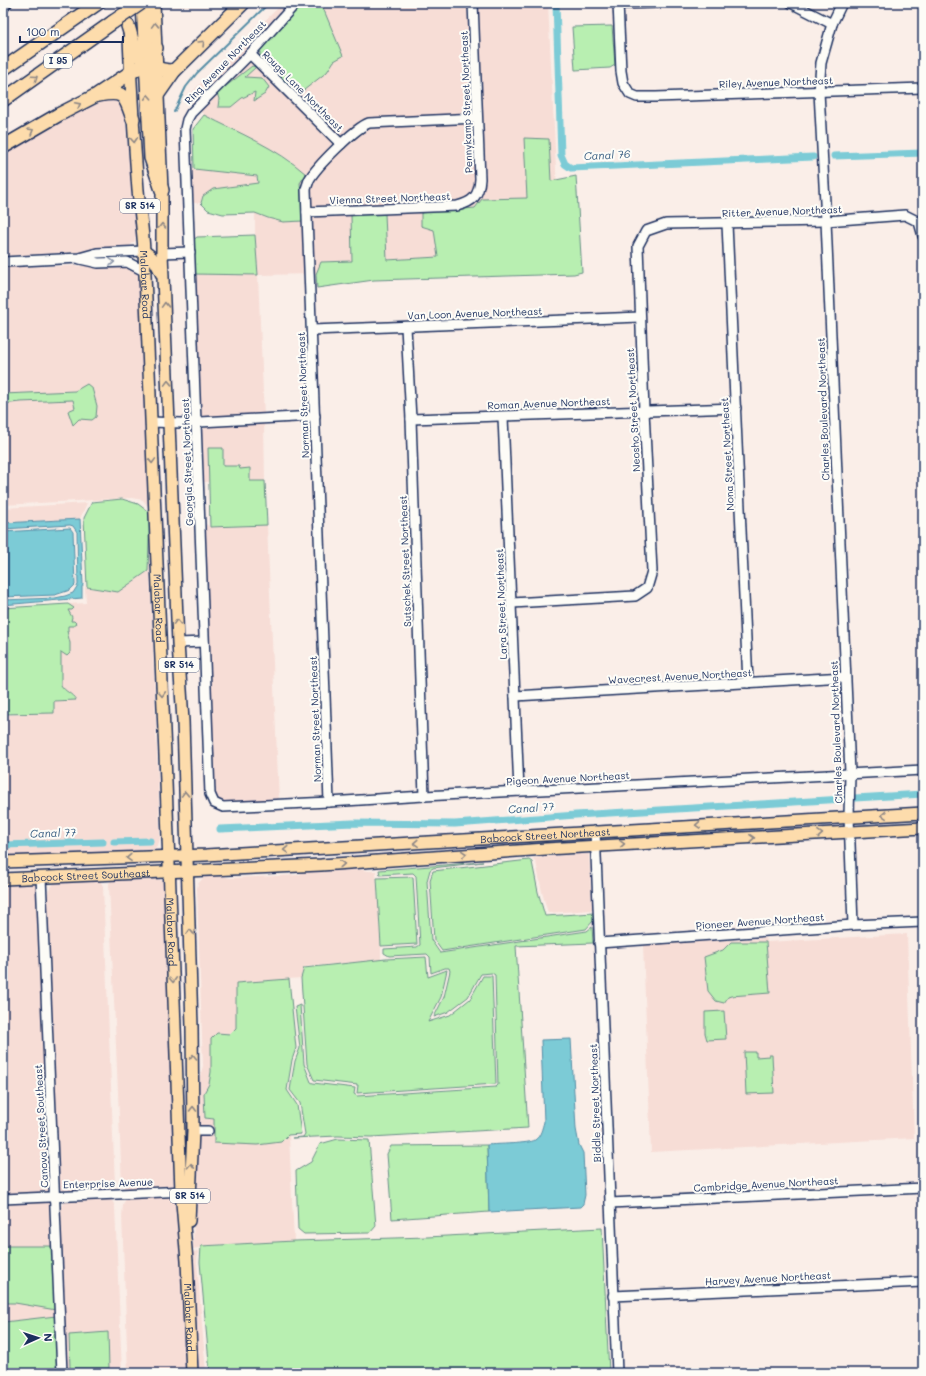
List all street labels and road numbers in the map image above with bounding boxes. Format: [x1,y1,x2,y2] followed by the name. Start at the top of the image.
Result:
[181,17,269,107] street label: Ring Avenue Northeast
[457,31,475,173] street label: Pennykamp Street Northeast
[259,47,347,135] street label: Rouge Lane Northeast
[44,54,72,68] road number: I 95
[719,73,833,91] street label: Riley Avenue Northeast
[329,189,451,207] street label: Vienna Street Northeast
[120,199,160,213] road number: SR 514
[722,202,842,220] street label: Ritter Avenue Northeast
[137,250,154,319] street label: Malabar Road
[407,304,543,322] street label: Van Loon Avenue Northeast
[294,332,312,458] street label: Norman Street Northeast
[814,337,832,481] street label: Charles Boulevard Northeast
[623,348,643,472] street label: Neosho Street Northeast
[487,394,611,412] street label: Roman Avenue Northeast
[717,397,737,511] street label: Nona Street Northeast
[178,398,196,526] street label: Georgia Street Northeast
[396,495,414,627] street label: Sutschek Street Northeast
[492,548,510,660] street label: Lara Street Northeast
[150,573,167,643] street label: Malabar Road
[306,656,324,782] street label: Norman Street Northeast
[159,658,199,672] road number: SR 514
[827,660,845,804] street label: Charles Boulevard Northeast
[608,665,752,687] street label: Wavecrest Avenue Northeast
[506,768,630,788] street label: Pigeon Avenue Northeast
[480,824,611,846] street label: Babcock Street Northeast
[21,866,151,885] street label: Babcock Street Southeast
[163,897,180,966] street label: Malabar Road
[695,910,825,932] street label: Pioneer Avenue Northeast
[586,1043,604,1163] street label: Biddle Street Northeast
[31,1064,51,1188] street label: Canova Street Southeast
[693,1173,839,1195] street label: Cambridge Avenue Northeast
[63,1174,153,1192] street label: Enterprise Avenue
[170,1189,210,1203] road number: SR 514
[705,1268,831,1288] street label: Harvey Avenue Northeast
[181,1283,198,1352] street label: Malabar Road

